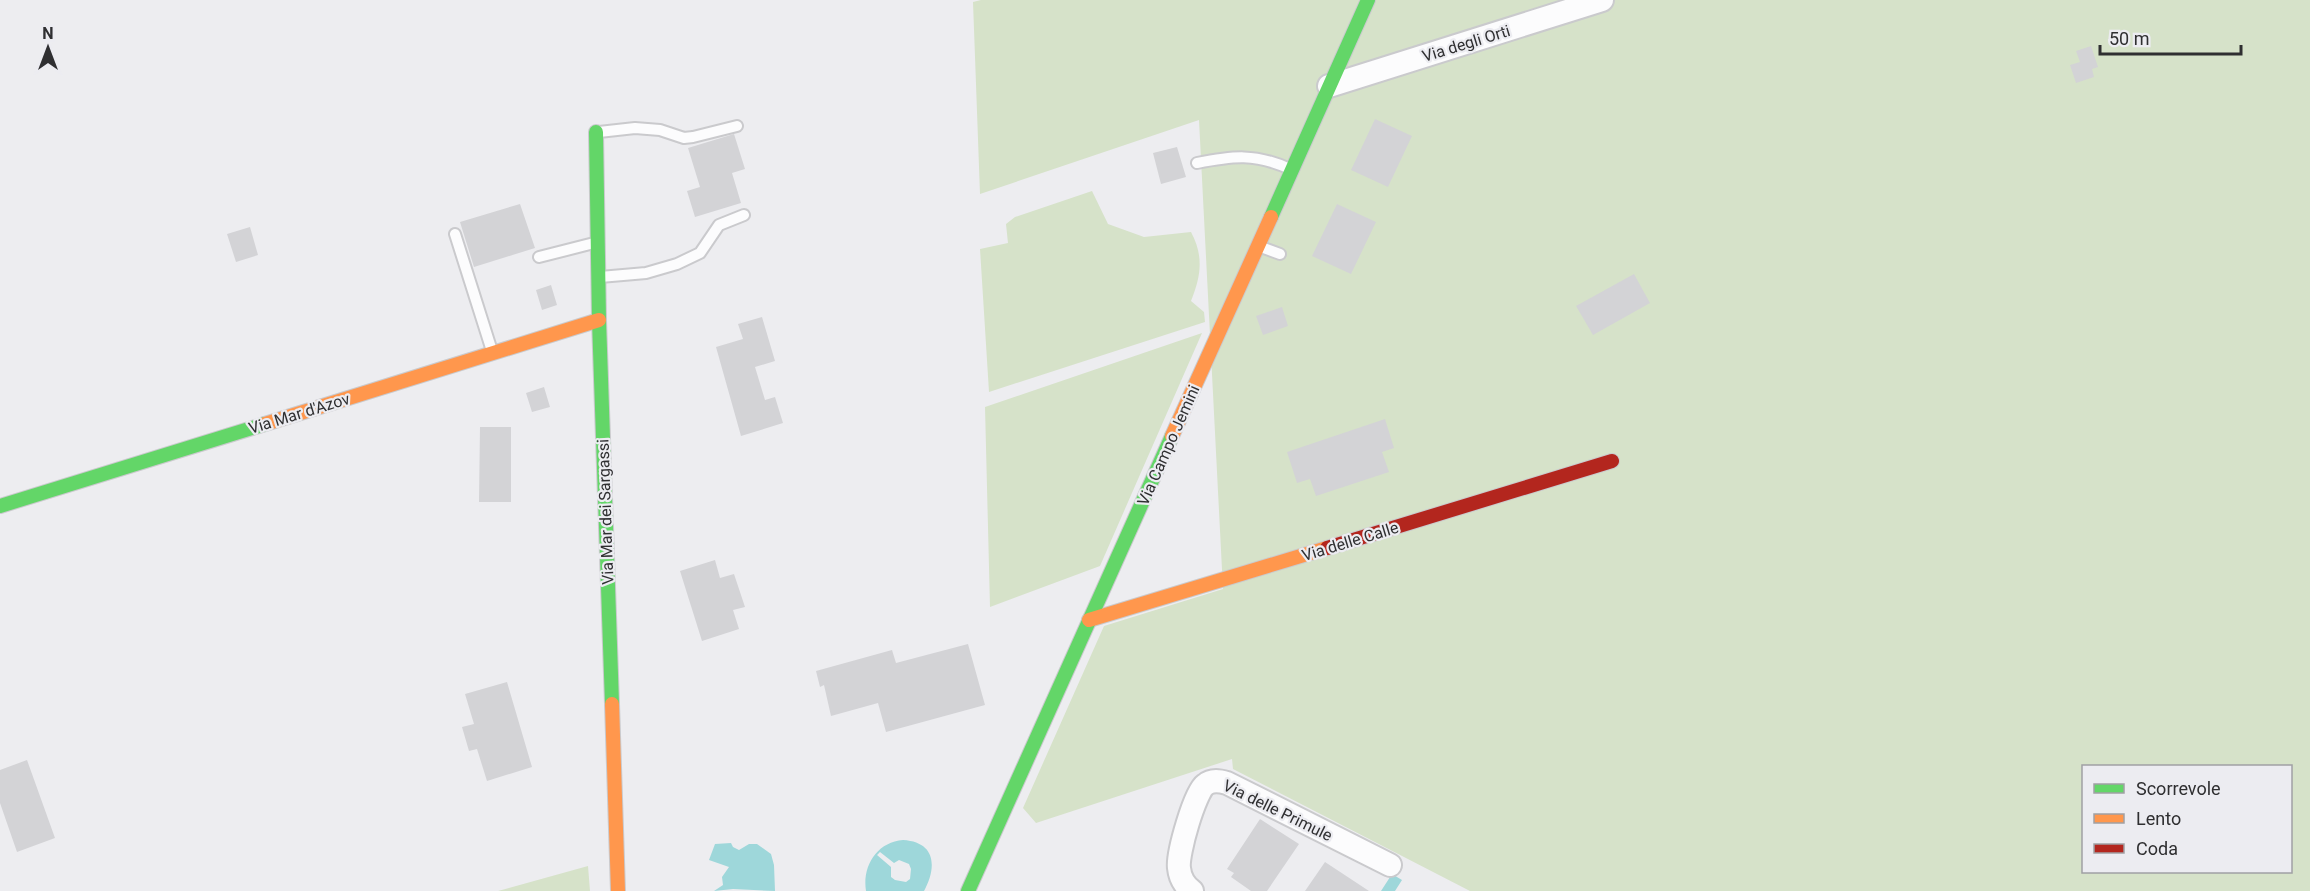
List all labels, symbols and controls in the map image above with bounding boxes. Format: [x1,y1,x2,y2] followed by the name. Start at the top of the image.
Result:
[18,18,78,78] north arrow
[2100,18,2241,56] scale bar
[1420,21,1512,66] street label: Via degli Orti
[42,24,54,43] text: N
[2109,28,2149,49] text: 50 m
[1133,382,1204,508] street label: Via Campo Jemini
[246,389,352,438] street label: Via Mar d'Azov
[593,439,618,585] street label: Via Mar dei Sargassi
[1300,518,1401,565] street label: Via delle Calle
[2082,765,2292,873] legend
[1220,776,1335,845] street label: Via delle Primule
[2136,778,2221,799] text: Scorrevole
[2136,808,2181,829] text: Lento
[2136,838,2178,859] text: Coda

